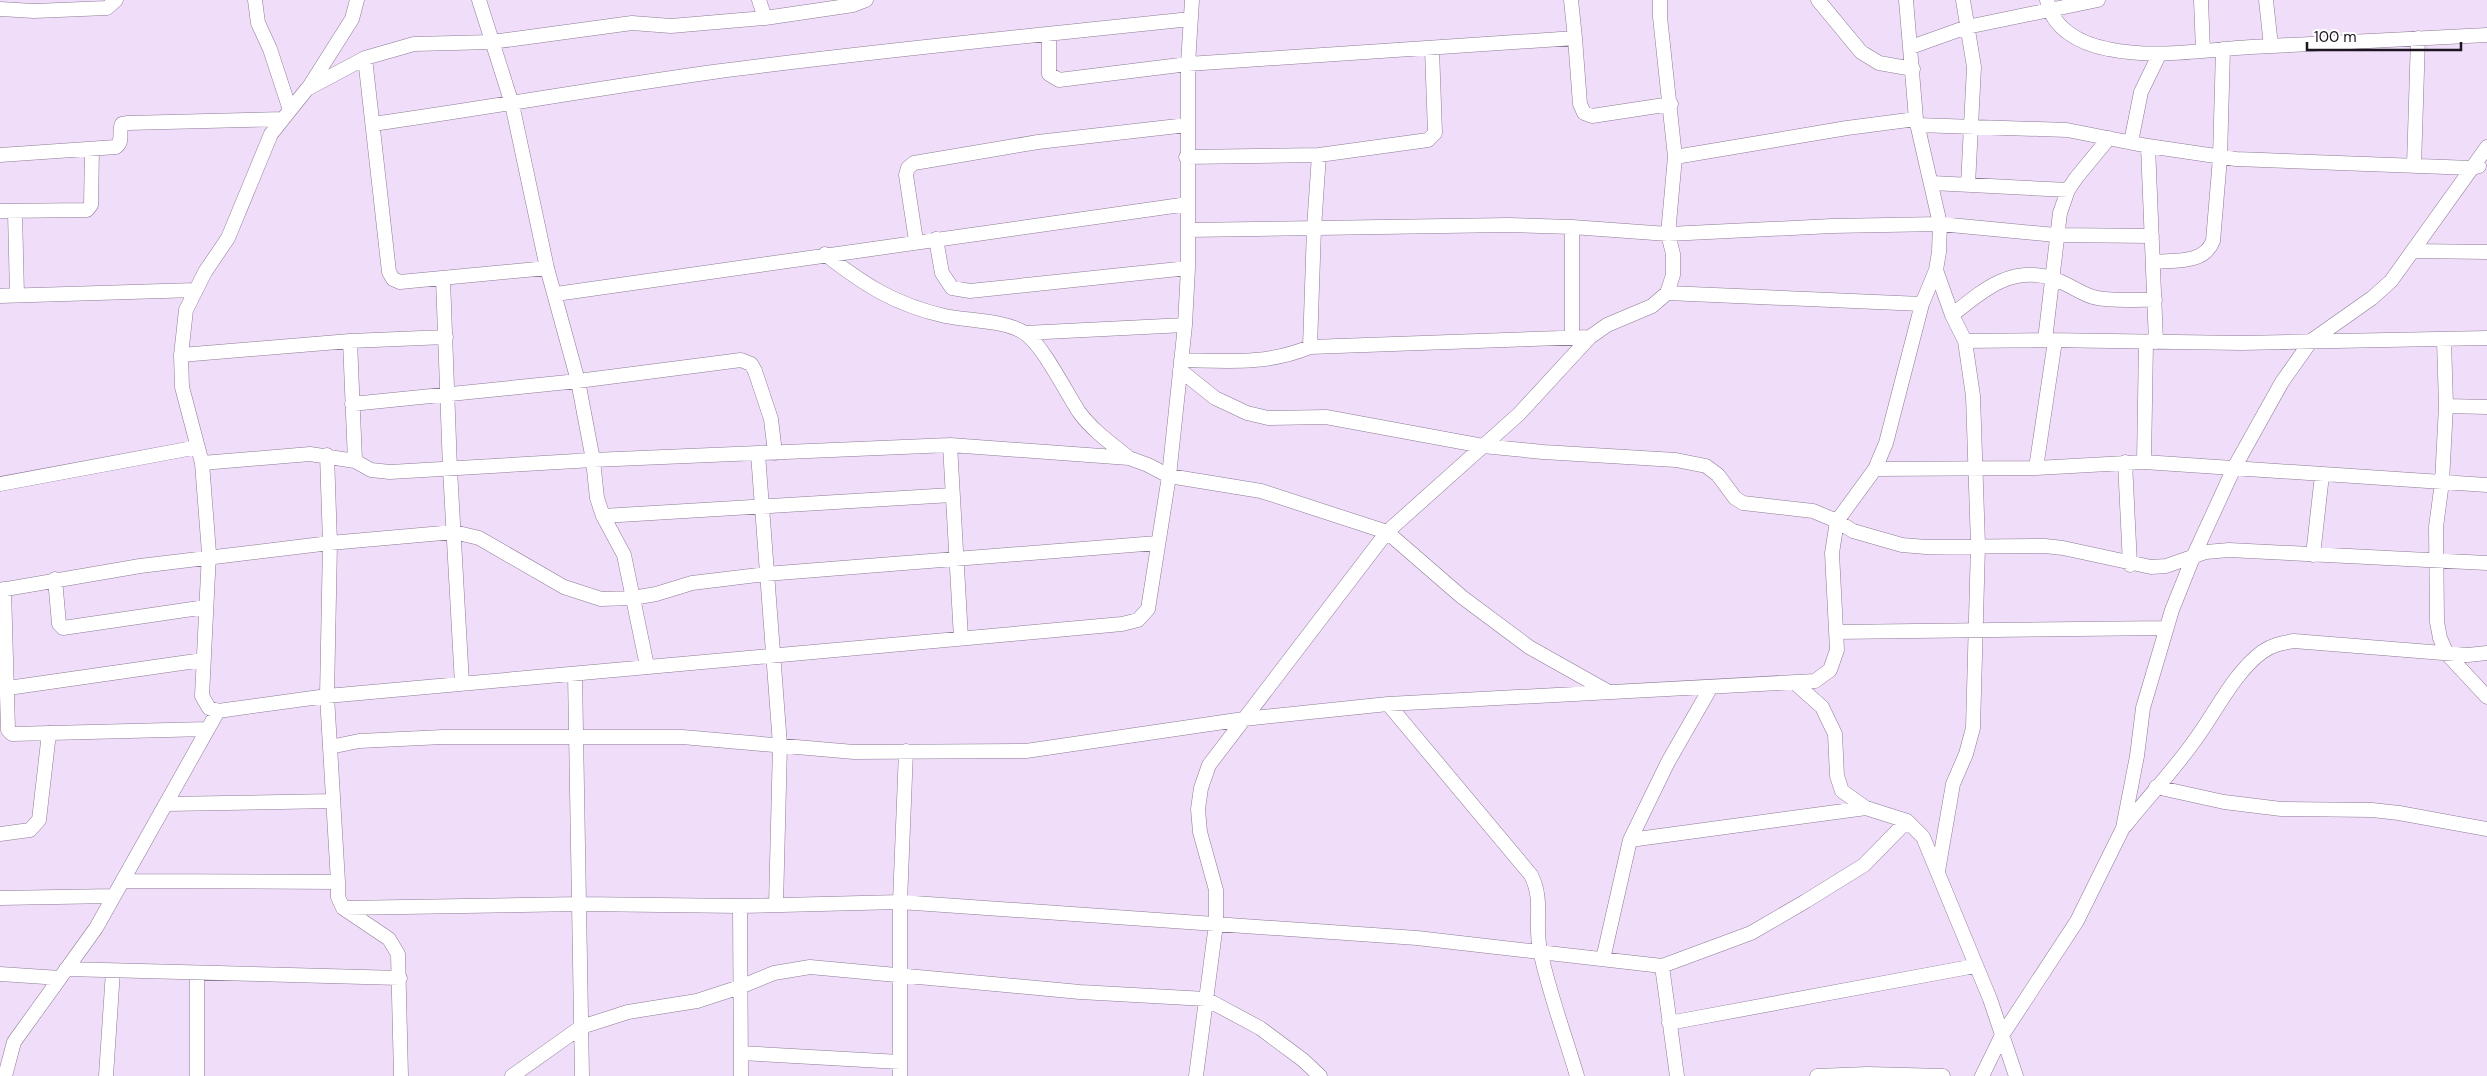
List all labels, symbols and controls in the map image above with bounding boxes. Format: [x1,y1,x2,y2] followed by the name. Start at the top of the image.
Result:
[2307,20,2461,52] scale bar
[2314,27,2357,47] text: 100 m

